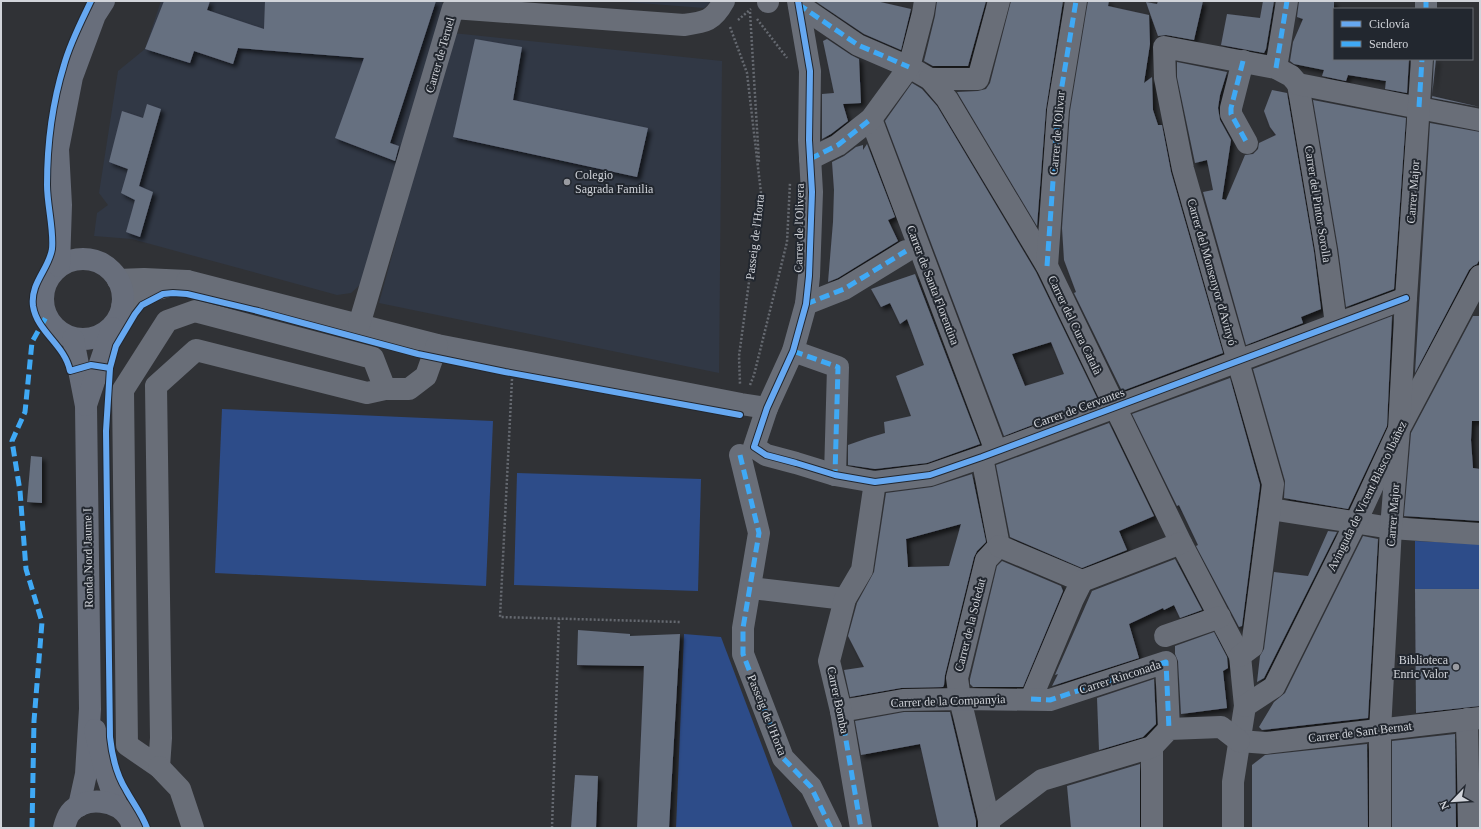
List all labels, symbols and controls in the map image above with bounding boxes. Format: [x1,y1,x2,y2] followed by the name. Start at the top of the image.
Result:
[1333,8,1473,60] legend
[422,15,458,95] street label: Carrer de Teruel
[1369,17,1410,31] text: Ciclovía
[1369,37,1408,51] text: Sendero
[1046,90,1068,176] street label: Carrer de l'Olivar
[1302,144,1334,264] street label: Carrer del Pintor Sorolla
[1404,160,1422,224] street label: Carrer Major
[575,168,654,196] place label: Colegio Sagrada Familia
[562,177,572,187] marker: Colegio Sagrada Familia
[791,182,807,273] street label: Carrer de l'Olivera
[743,193,767,281] street label: Passeig de l'Horta
[1184,197,1240,347] street label: Carrer del Monsenyor d'Avinyó
[904,223,963,347] street label: Carrer de Santa Florentina
[1045,273,1105,377] street label: Carrer del Cura Català
[1032,385,1127,431] street label: Carrer de Cervantes
[1324,419,1410,573] street label: Avinguda de Vicent Blasco Ibáñez
[1384,483,1402,547] street label: Carrer Major
[80,508,96,608] street label: Ronda Nord Jaume I
[952,576,989,673] street label: Carrer de la Soledat
[1393,653,1449,681] place label: Biblioteca Enric Valor
[1077,657,1163,697] street label: Carrer Rinconada
[1451,662,1461,672] marker: Biblioteca Enric Valor
[824,665,852,736] street label: Carrer Bomba
[744,672,790,758] street label: Passeig de l'Horta
[890,692,1006,710] street label: Carrer de la Companyia
[1307,719,1413,745] street label: Carrer de Sant Bernat
[1433,781,1473,821] north arrow
[1437,799,1451,811] text: N

